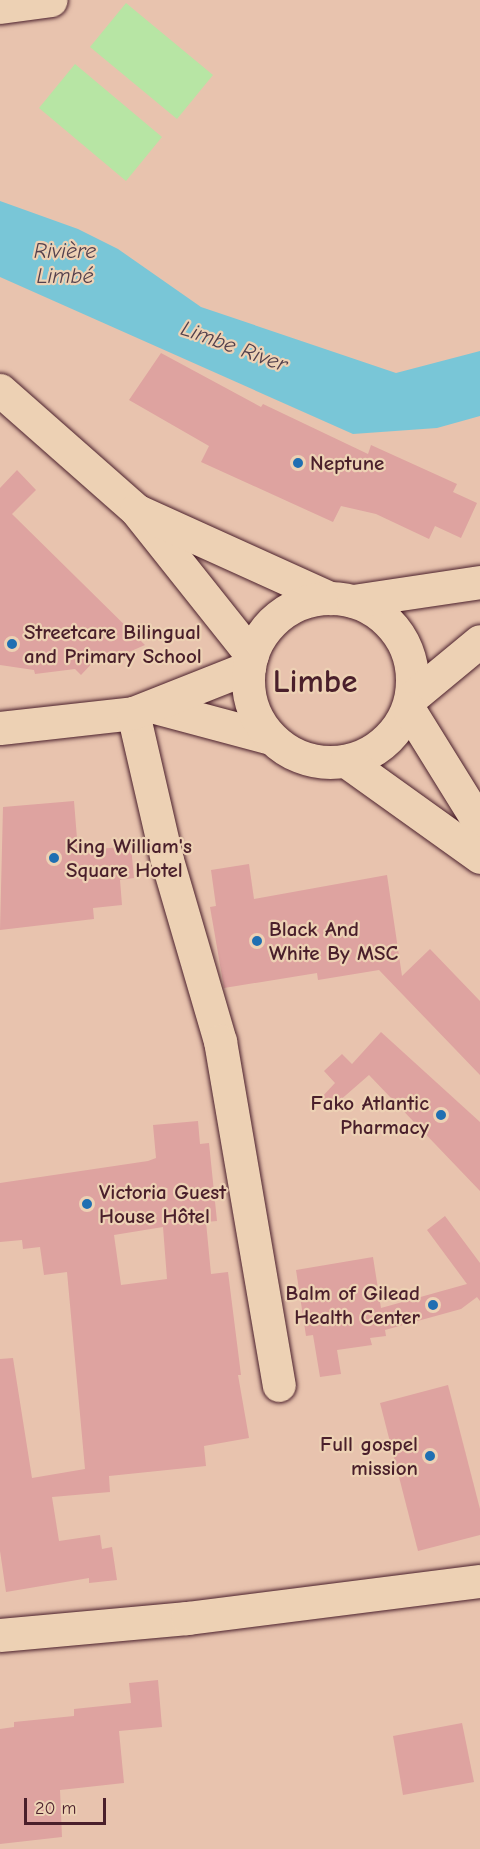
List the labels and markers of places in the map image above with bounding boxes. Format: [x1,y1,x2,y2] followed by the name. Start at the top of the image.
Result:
[310,450,384,476] place label: Neptune
[291,456,305,470] marker: Neptune
[24,619,202,669] place label: Streetcare Bilingual and Primary School
[5,637,19,651] marker: Streetcare Bilingual and Primary School
[66,833,192,883] place label: King William's Square Hotel
[47,851,61,865] marker: King William's Square Hotel
[269,916,398,966] place label: Black And White By MSC
[250,934,264,948] marker: Black And White By MSC
[311,1090,429,1140] place label: Fako Atlantic Pharmacy
[434,1108,448,1122] marker: Fako Atlantic Pharmacy
[99,1179,226,1229] place label: Victoria Guest House Hôtel
[80,1197,94,1211] marker: Victoria Guest House Hôtel
[286,1280,420,1330] place label: Balm of Gilead Health Center
[424,1296,442,1314] marker: Balm of Gilead Health Center
[320,1431,418,1481] place label: Full gospel mission
[423,1449,437,1463] marker: Full gospel mission

